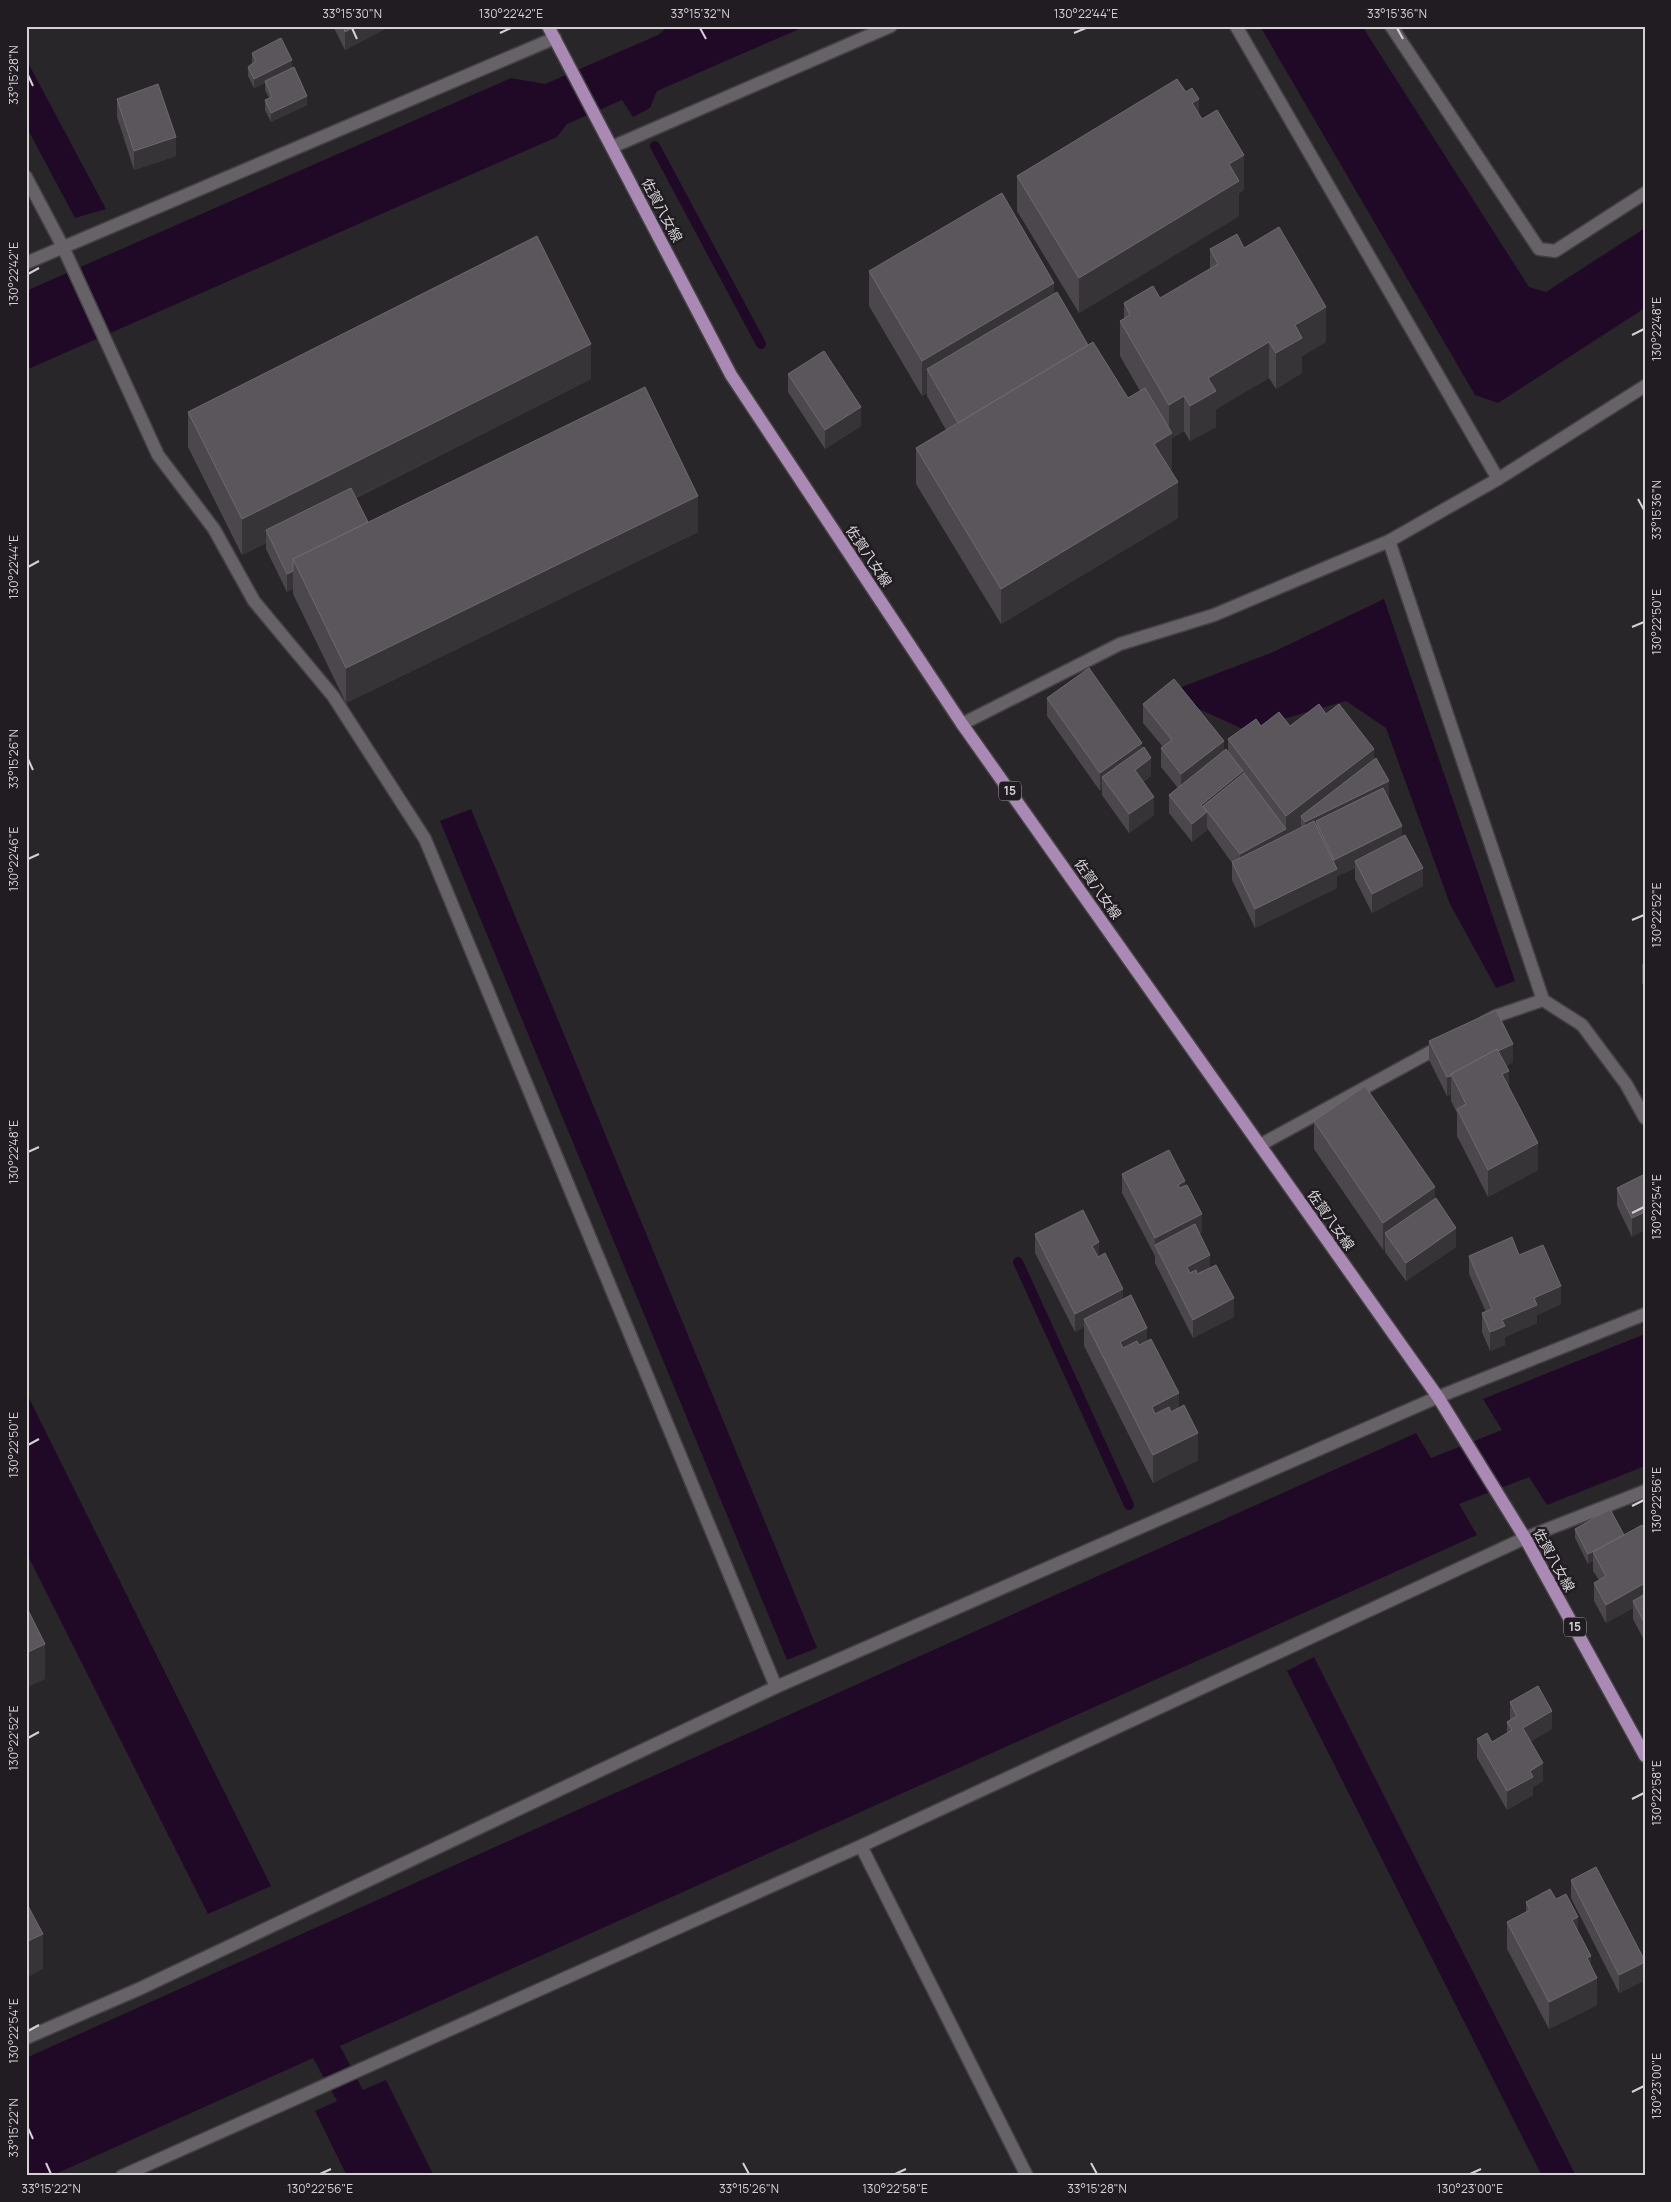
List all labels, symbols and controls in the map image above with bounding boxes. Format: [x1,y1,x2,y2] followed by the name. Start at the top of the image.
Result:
[322,5,382,22] text: 33°15'30"N
[479,5,543,22] text: 130°22'42"E
[670,5,730,22] text: 33°15'32"N
[1054,5,1118,22] text: 130°22'44"E
[1367,5,1427,22] text: 33°15'36"N
[5,45,22,105] text: 33°15'28"N
[638,174,687,245] street label: 佐賀八女線
[5,242,22,306] text: 130°22'42"E
[1648,297,1665,361] text: 130°22'48"E
[1648,480,1665,540] text: 33°15'36"N
[842,521,897,590] street label: 佐賀八女線
[5,535,22,599] text: 130°22'44"E
[1648,589,1665,655] text: 130°22'50"E
[5,729,22,789] text: 33°15'26"N
[999,781,1021,800] road number: 15
[5,826,22,891] text: 130°22'46"E
[1071,855,1126,923] street label: 佐賀八女線
[1648,882,1665,948] text: 130°22'52"E
[5,1120,22,1184] text: 130°22'48"E
[1648,1174,1665,1240] text: 130°22'54"E
[1304,1186,1359,1254] street label: 佐賀八女線
[5,1412,22,1478] text: 130°22'50"E
[1648,1467,1665,1533] text: 130°22'56"E
[1529,1525,1580,1595] street label: 佐賀八女線
[1564,1618,1586,1636] road number: 15
[5,1705,22,1771] text: 130°22'52"E
[1648,1760,1665,1826] text: 130°22'58"E
[5,1998,22,2064] text: 130°22'54"E
[1648,2053,1665,2119] text: 130°23'00"E
[5,2098,22,2158] text: 33°15'22"N
[21,2180,81,2197] text: 33°15'22"N
[287,2180,353,2197] text: 130°22'56"E
[719,2180,779,2197] text: 33°15'26"N
[862,2180,928,2197] text: 130°22'58"E
[1067,2180,1127,2197] text: 33°15'28"N
[1437,2180,1503,2197] text: 130°23'00"E

